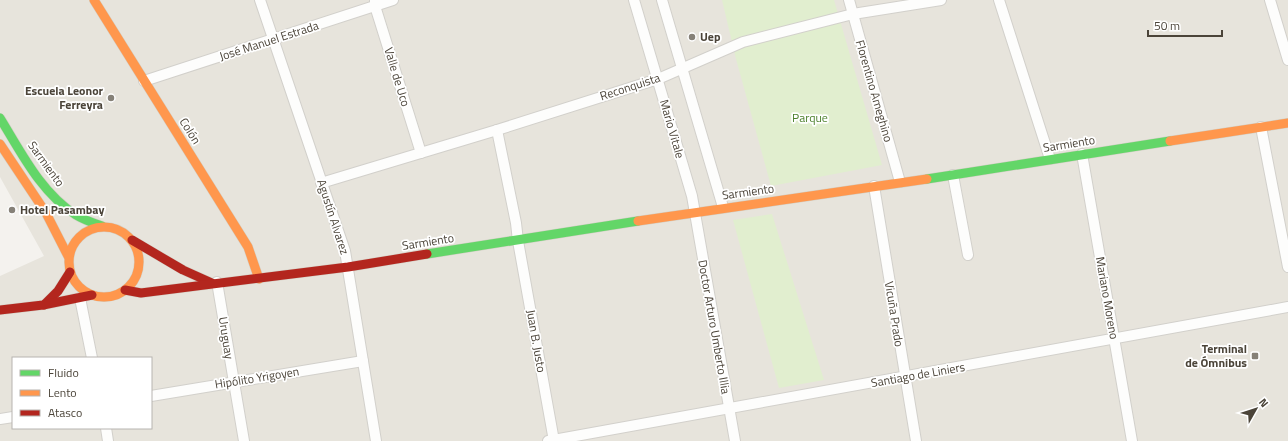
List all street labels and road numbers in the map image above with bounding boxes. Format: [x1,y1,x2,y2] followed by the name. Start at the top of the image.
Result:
[217,16,321,66] street label: José Manuel Estrada
[851,38,898,144] street label: Florentino Ameghino
[379,45,416,109] street label: Valle de Uco
[597,68,662,105] street label: Reconquista
[655,97,690,161] street label: Mario Vitale
[175,114,206,148] street label: Colón
[1042,130,1096,157] street label: Sarmiento
[23,137,69,190] street label: Sarmiento
[312,177,355,257] street label: Agustín Alvarez
[721,178,775,205] street label: Sarmiento
[401,228,455,255] street label: Sarmiento
[1091,255,1124,341] street label: Mariano Moreno
[693,258,736,396] street label: Doctor Arturo Umberto Illia
[880,280,909,348] street label: Vicuña Prado
[522,308,551,374] street label: Juan B. Justo
[214,315,239,361] street label: Uruguay
[869,357,967,392] street label: Santiago de Liniers
[213,361,300,394] street label: Hipólito Yrigoyen

